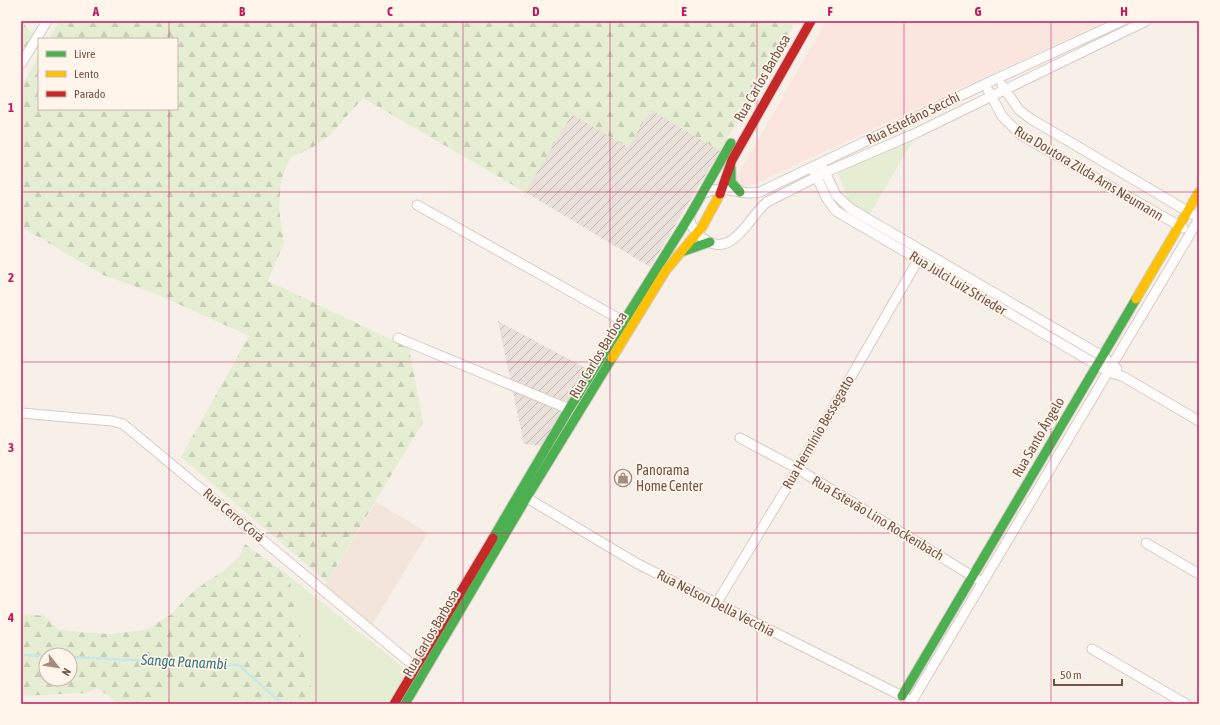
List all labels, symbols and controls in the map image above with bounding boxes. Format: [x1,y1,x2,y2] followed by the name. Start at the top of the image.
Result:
[92,4,100,19] text: A
[239,4,246,19] text: B
[387,4,393,19] text: C
[532,4,540,19] text: D
[681,4,687,19] text: E
[827,4,833,19] text: F
[975,4,982,19] text: G
[1120,4,1128,19] text: H
[731,32,793,124] street label: Rua Carlos Barbosa
[38,38,178,110] legend
[74,47,95,61] text: Livre
[74,67,99,81] text: Lento
[74,87,106,101] text: Parado
[864,89,962,147] street label: Rua Estefáno Secchi
[8,100,14,115] text: 1
[1012,122,1166,224] street label: Rua Doutora Zilda Arns Neumann
[907,248,1010,319] street label: Rua Julci Luiz Strieder
[8,270,14,285] text: 2
[566,309,630,401] street label: Rua Carlos Barbosa
[779,372,857,492] street label: Rua Hermínio Bessegatto
[1009,394,1067,480] street label: Rua Santo Ângelo
[8,440,14,455] text: 3
[636,462,704,494] place label: Panorama Home Center
[613,468,633,488] shop icon: Panorama Home Center
[809,472,947,564] street label: Rua Estevão Lino Rockenbach
[200,485,268,545] street label: Rua Cerro Corá
[654,566,778,640] street label: Rua Nelson Della Vecchia
[400,587,462,679] street label: Rua Carlos Barbosa
[7,610,14,625] text: 4
[38,647,78,687] north arrow
[140,651,228,672] water label: Sanga Panambi
[1054,661,1122,687] scale bar
[60,666,73,678] text: N
[1060,668,1082,682] text: 50 m

